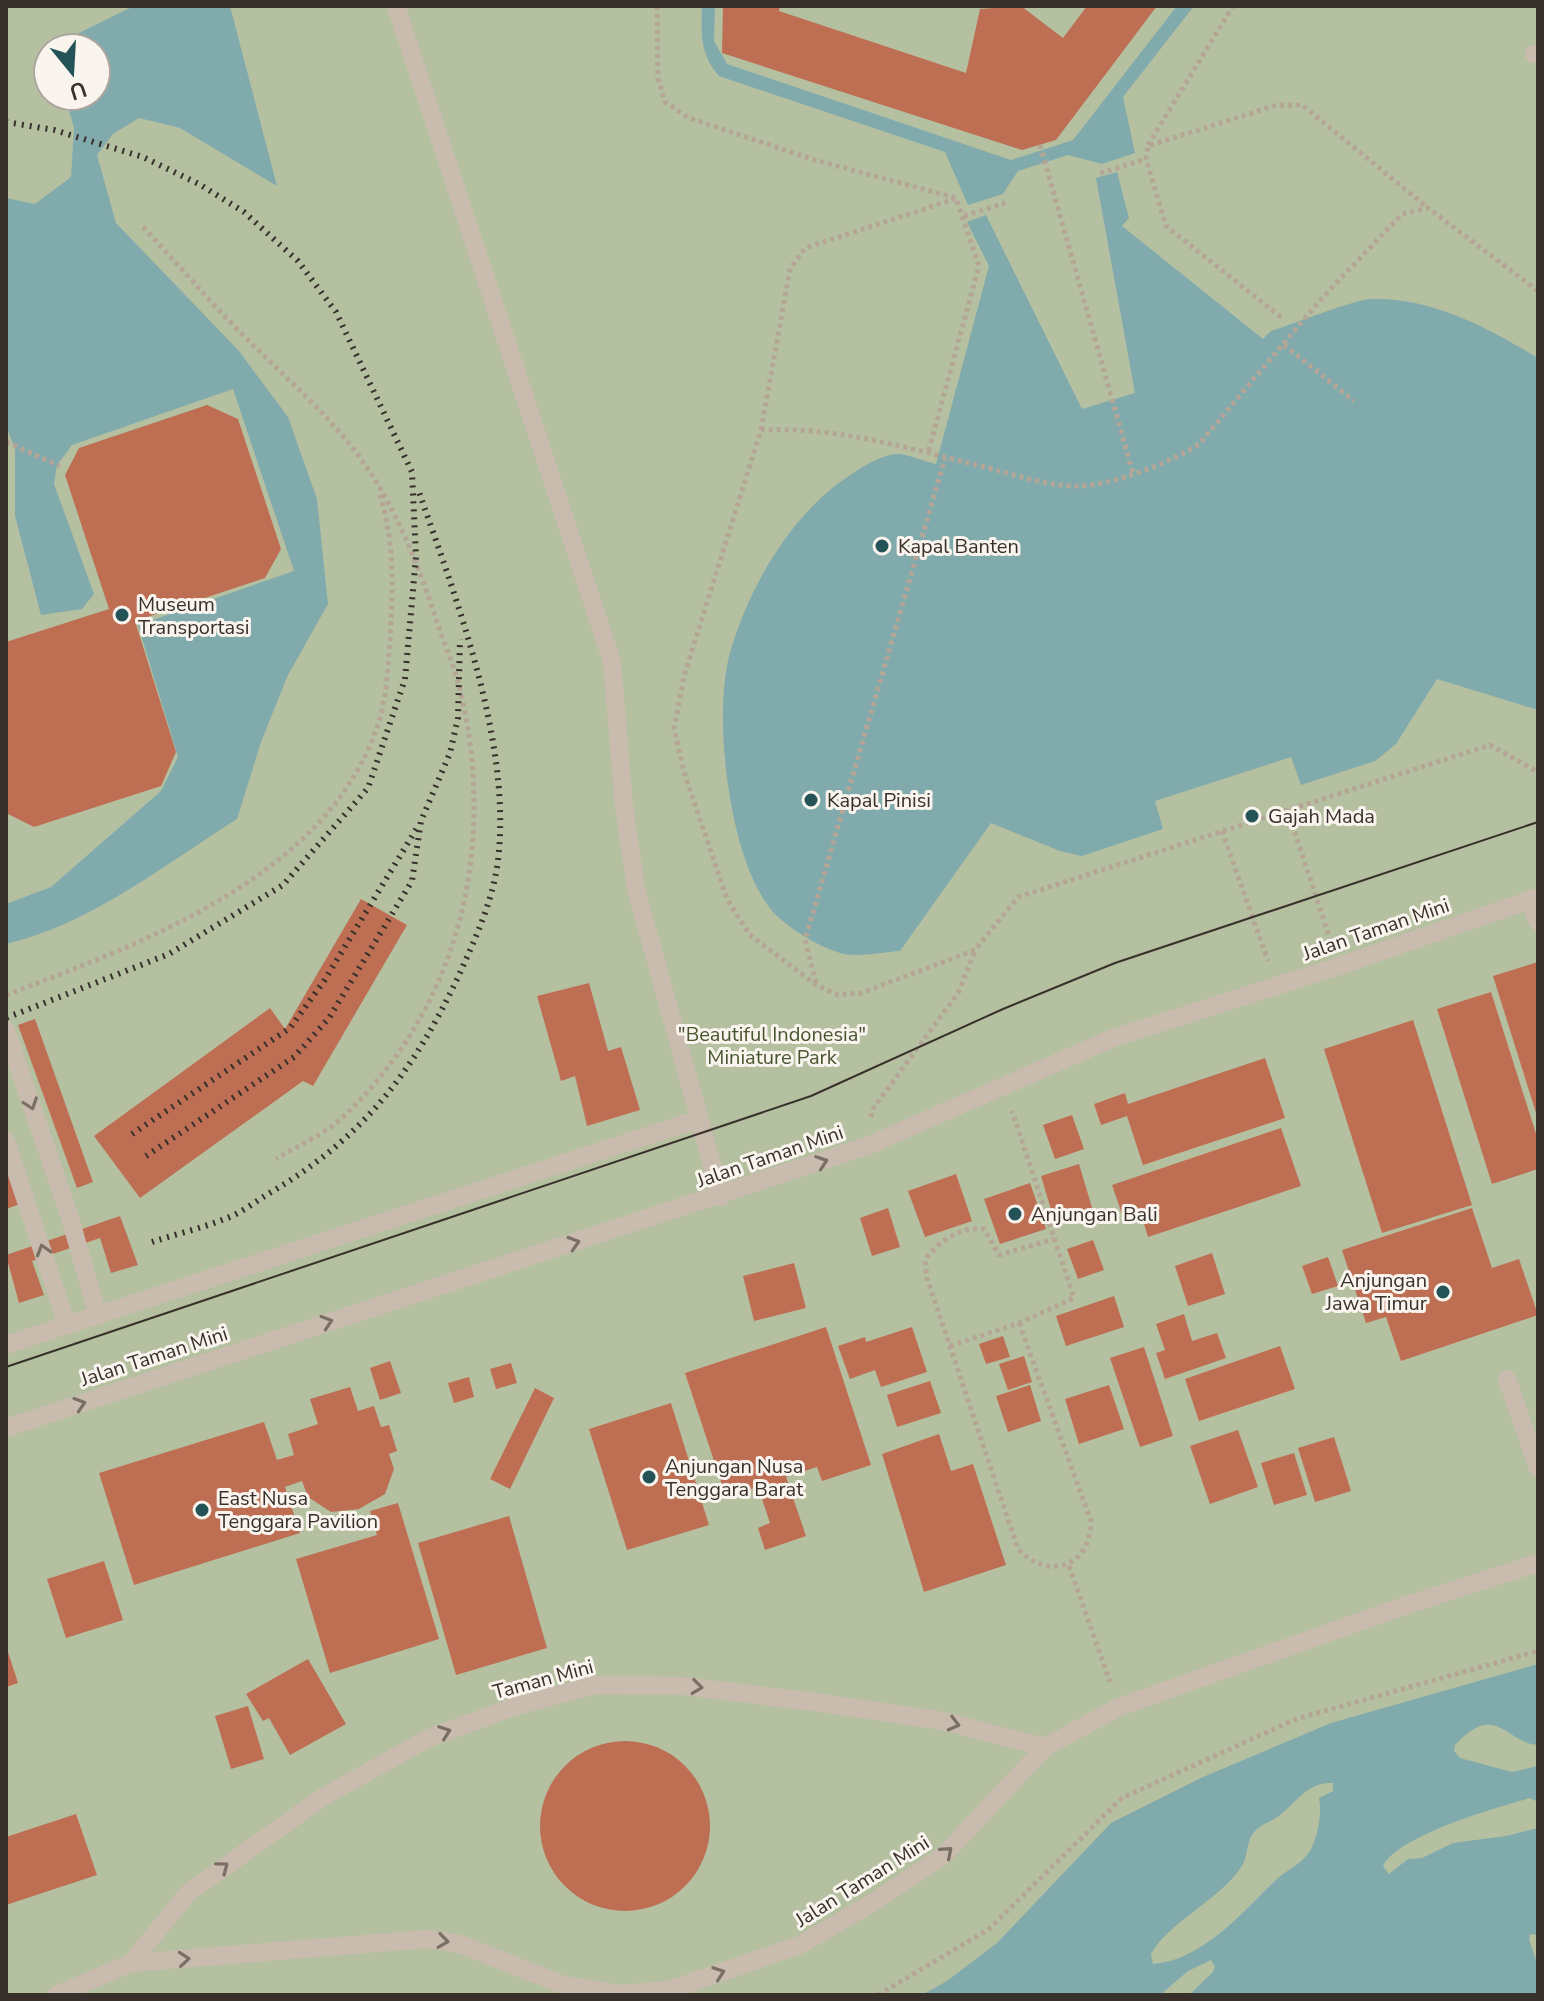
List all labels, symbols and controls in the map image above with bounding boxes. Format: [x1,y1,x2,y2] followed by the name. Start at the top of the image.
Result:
[32,32,112,112] north arrow
[66,73,90,107] text: U
[898,533,1019,560] place label: Kapal Banten
[873,537,891,555] marker: Kapal Banten
[138,591,249,641] place label: Museum Transportasi
[113,606,131,624] marker: Museum Transportasi
[827,787,931,814] place label: Kapal Pinisi
[802,791,820,809] marker: Kapal Pinisi
[1268,803,1375,830] place label: Gajah Mada
[1243,807,1261,825] marker: Gajah Mada
[1298,892,1453,967] street label: Jalan Taman Mini
[678,1021,866,1071] park label: "Beautiful Indonesia" Miniature Park
[22,1096,38,1110] one-way arrow
[692,1119,847,1194] street label: Jalan Taman Mini
[814,1155,828,1171] one-way arrow
[1031,1201,1158,1228] place label: Anjungan Bali
[1006,1205,1024,1223] marker: Anjungan Bali
[567,1236,581,1252] one-way arrow
[37,1244,53,1258] one-way arrow
[1324,1267,1427,1317] place label: Anjungan Jawa Timur
[1434,1283,1452,1301] marker: Anjungan Jawa Timur
[319,1316,333,1332] one-way arrow
[76,1320,231,1393] street label: Jalan Taman Mini
[72,1398,86,1414] one-way arrow
[665,1453,804,1503] place label: Anjungan Nusa Tenggara Barat
[640,1468,658,1486] marker: Anjungan Nusa Tenggara Barat
[218,1485,378,1535] place label: East Nusa Tenggara Pavilion
[193,1501,211,1519] marker: East Nusa Tenggara Pavilion
[490,1653,596,1706] street label: Taman Mini
[691,1679,704,1696] one-way arrow
[947,1714,961,1731] one-way arrow
[437,1725,451,1742] one-way arrow
[789,1829,934,1934] street label: Jalan Taman Mini
[937,1847,952,1862] one-way arrow
[214,1862,229,1877] one-way arrow
[436,1932,449,1949] one-way arrow
[178,1951,191,1968] one-way arrow
[711,1966,725,1983] one-way arrow

